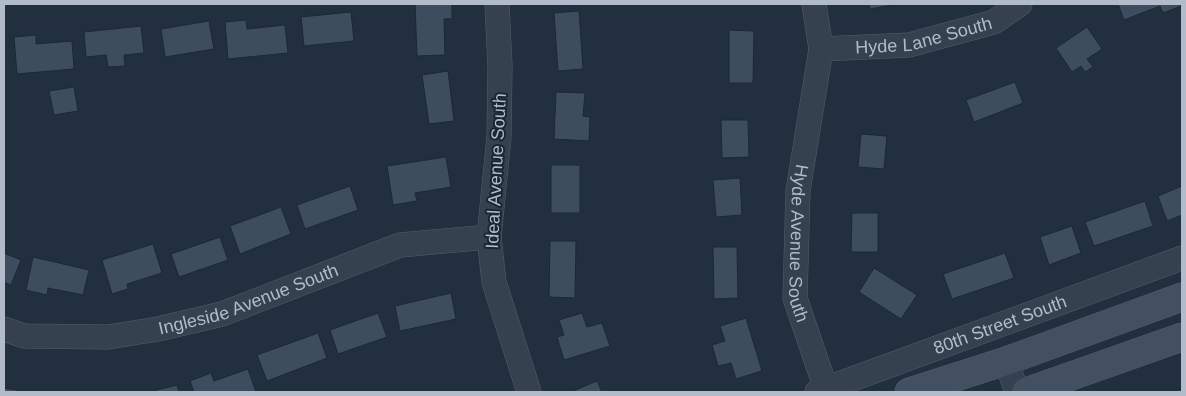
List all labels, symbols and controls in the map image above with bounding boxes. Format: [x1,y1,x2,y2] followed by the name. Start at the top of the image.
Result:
[855,13,994,57] street label: Hyde Lane South
[482,93,510,249] street label: Ideal Avenue South
[785,163,813,325] street label: Hyde Avenue South
[156,260,341,339] street label: Ingleside Avenue South
[931,291,1069,358] street label: 80th Street South

